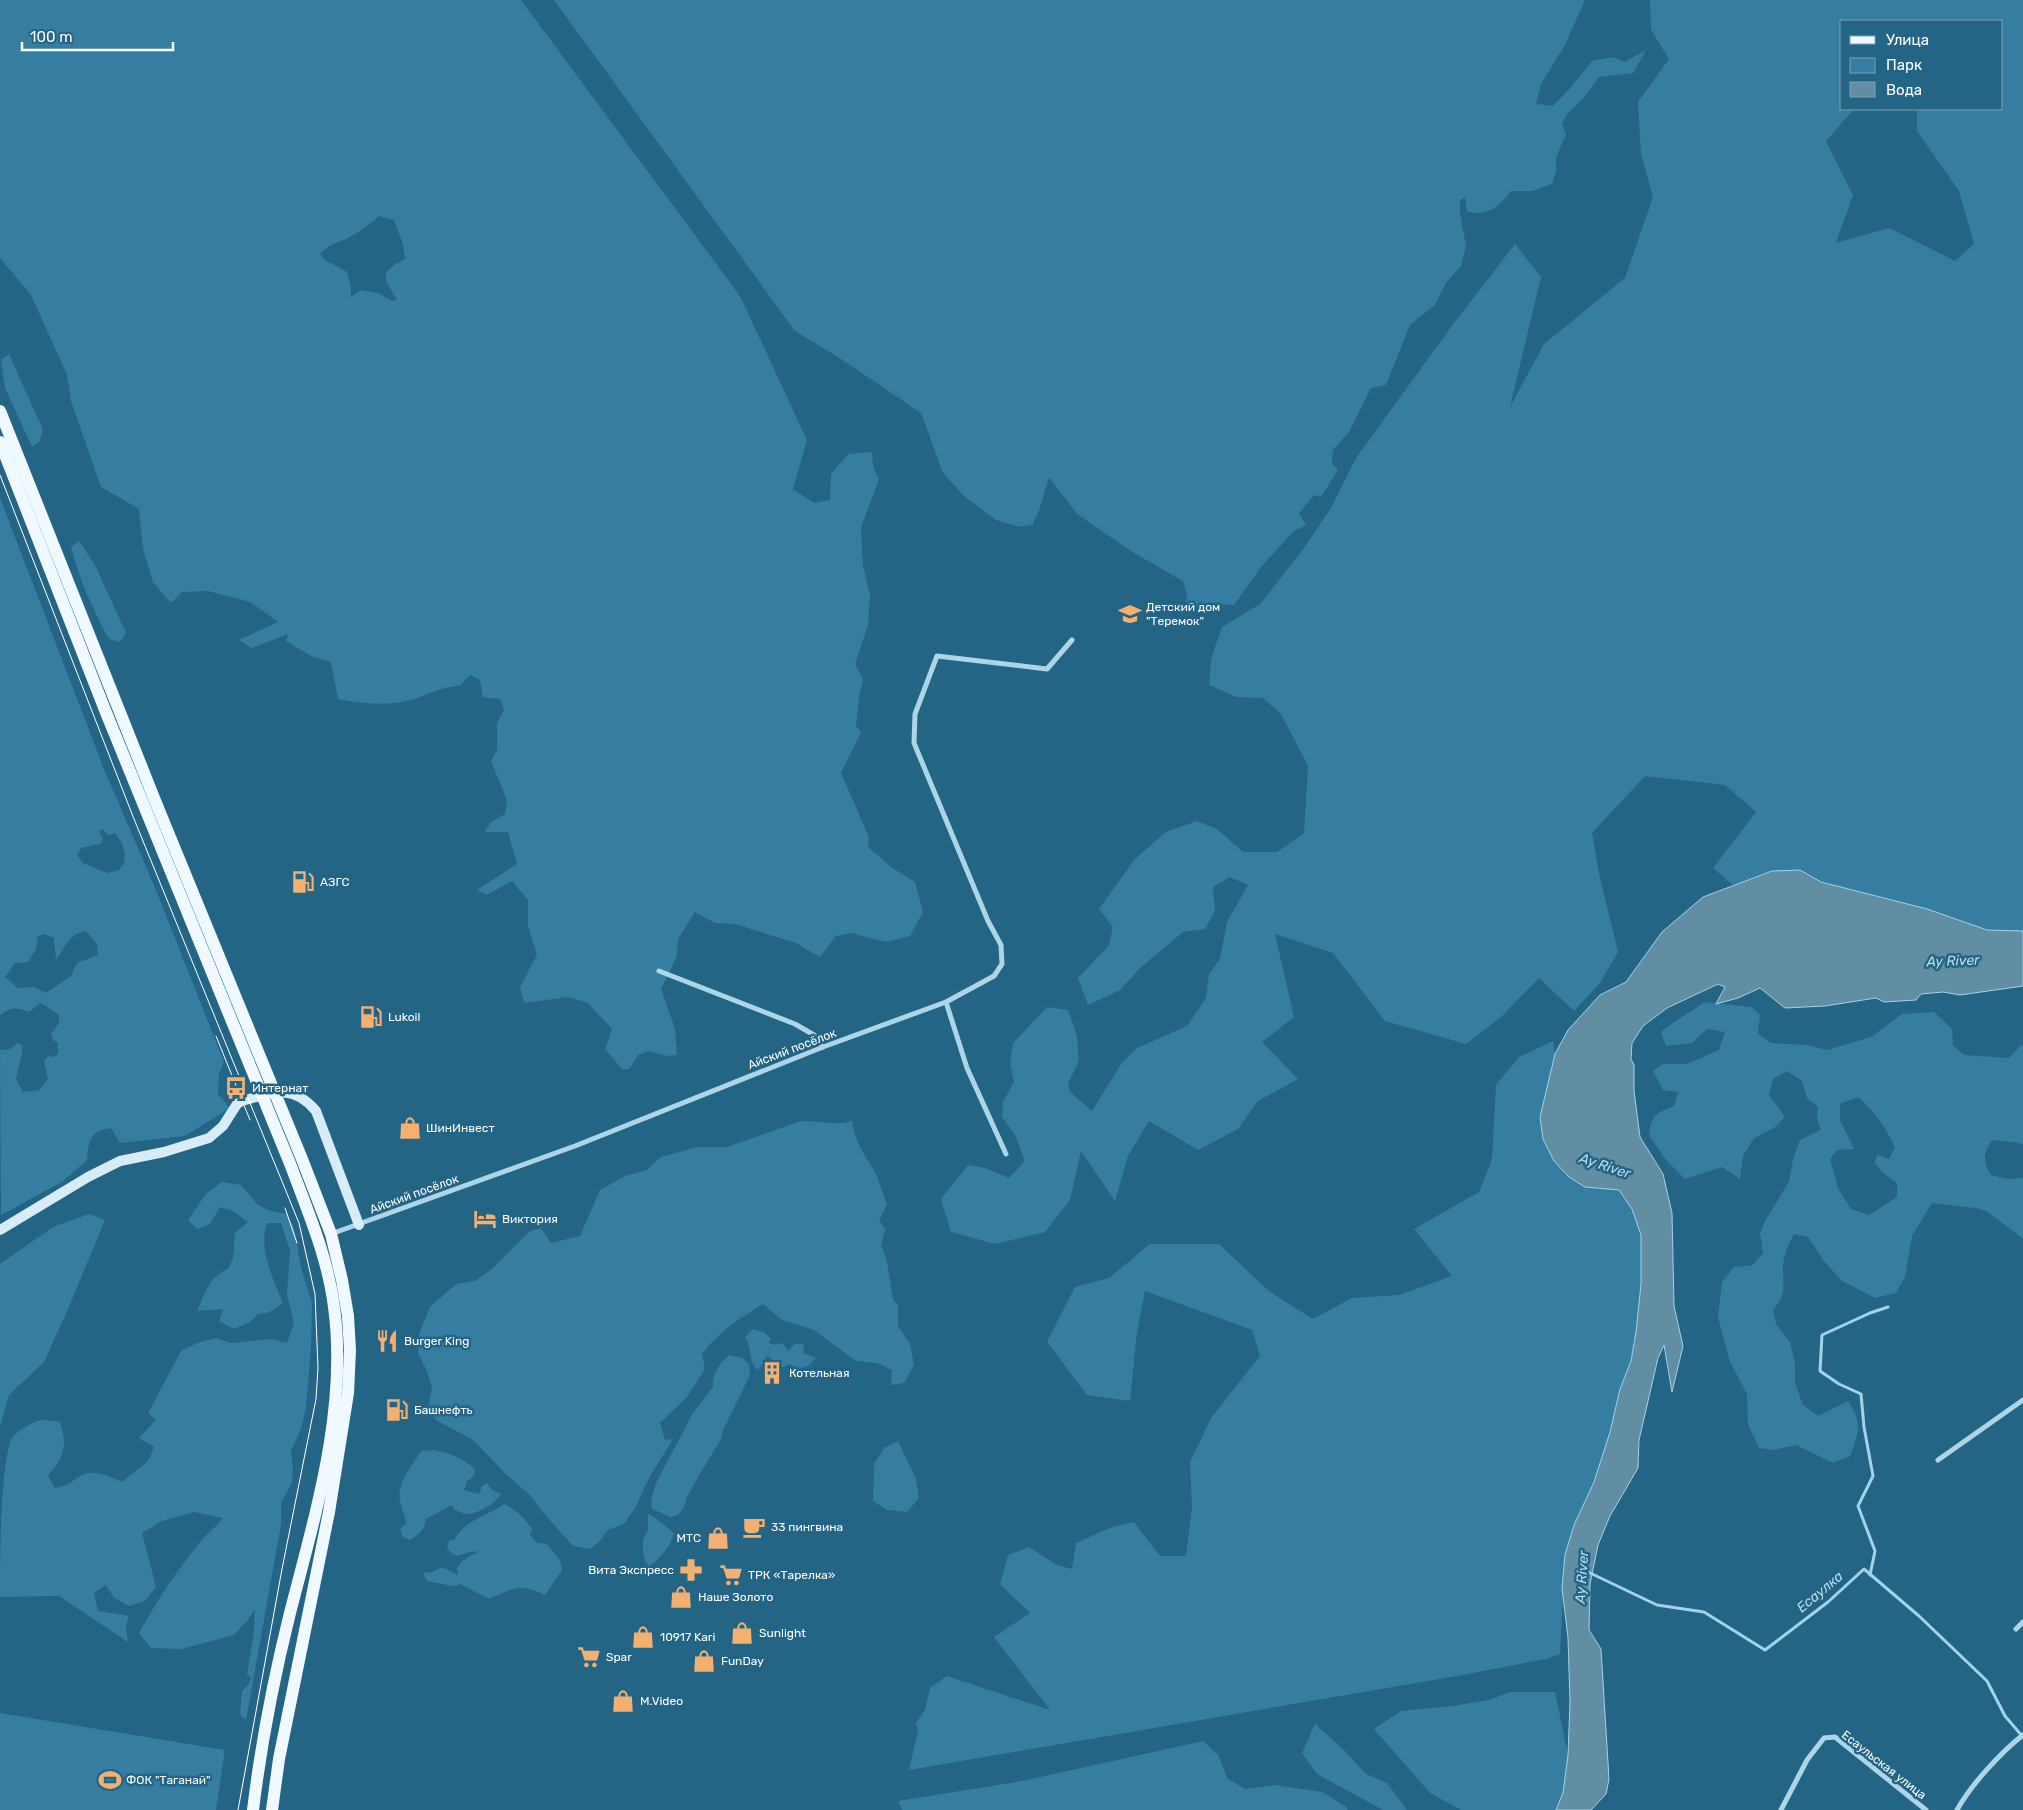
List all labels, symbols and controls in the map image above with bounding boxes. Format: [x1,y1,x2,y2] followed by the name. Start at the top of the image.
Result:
[22,20,174,52] scale bar
[1840,20,2003,110] legend
[30,28,72,46] text: 100 m
[1886,31,1929,49] text: Улица
[1886,56,1922,74] text: Парк
[1886,81,1922,99] text: Вода
[1146,600,1220,628] place label: Детский дом "Теремок"
[1117,601,1143,627] school or university icon: Детский дом "Теремок"
[290,869,316,895] fuel station icon: АЗГС
[320,875,350,889] place label: АЗГС
[1925,952,1980,970] water label: Ay River
[358,1004,384,1030] fuel station icon: Lukoil
[388,1010,420,1024] place label: Lukoil
[746,1026,839,1072] street label: Айский посёлок
[223,1075,249,1101] bus stop icon: Интернат
[252,1081,308,1095] place label: Интернат
[397,1115,423,1141] shop icon: ШинИнвест
[426,1121,495,1135] place label: ШинИнвест
[1576,1149,1633,1182] water label: Ay River
[368,1171,461,1217] street label: Айский посёлок
[472,1206,498,1232] hotel icon: Виктория
[502,1212,558,1226] place label: Виктория
[374,1328,400,1354] restaurant icon: Burger King
[404,1334,469,1348] place label: Burger King
[759,1360,785,1386] building icon: Котельная
[789,1366,849,1380] place label: Котельная
[384,1397,410,1423] fuel station icon: Башнефть
[414,1403,473,1417] place label: Башнефть
[741,1514,767,1540] cafe icon: 33 пингвина
[771,1520,843,1534] place label: 33 пингвина
[705,1525,731,1551] shop icon: МТС
[677,1531,701,1545] place label: МТС
[1572,1549,1592,1605] water label: Ay River
[678,1557,704,1583] pharmacy icon: Вита Экспресс
[718,1562,744,1588] supermarket icon: ТРК «Тарелка»
[588,1563,674,1577] place label: Вита Экспресс
[748,1568,835,1582] place label: ТРК «Тарелка»
[1793,1568,1847,1616] water label: Есаулка
[668,1584,694,1610] shop icon: Наше Золото
[698,1590,774,1604] place label: Наше Золото
[729,1620,755,1646] shop icon: Sunlight
[630,1624,656,1650] shop icon: 10917 Kari
[759,1626,806,1640] place label: Sunlight
[660,1630,715,1644] place label: 10917 Kari
[576,1644,602,1670] supermarket icon: Spar
[691,1648,717,1674] shop icon: FunDay
[606,1650,632,1664] place label: Spar
[721,1654,764,1668] place label: FunDay
[610,1688,636,1714] shop icon: M.Video
[640,1694,683,1708] place label: M.Video
[1839,1728,1929,1802] street label: Есаульская улица
[97,1767,123,1793] sports icon: ФОК "Таганай"
[126,1773,211,1787] place label: ФОК "Таганай"

